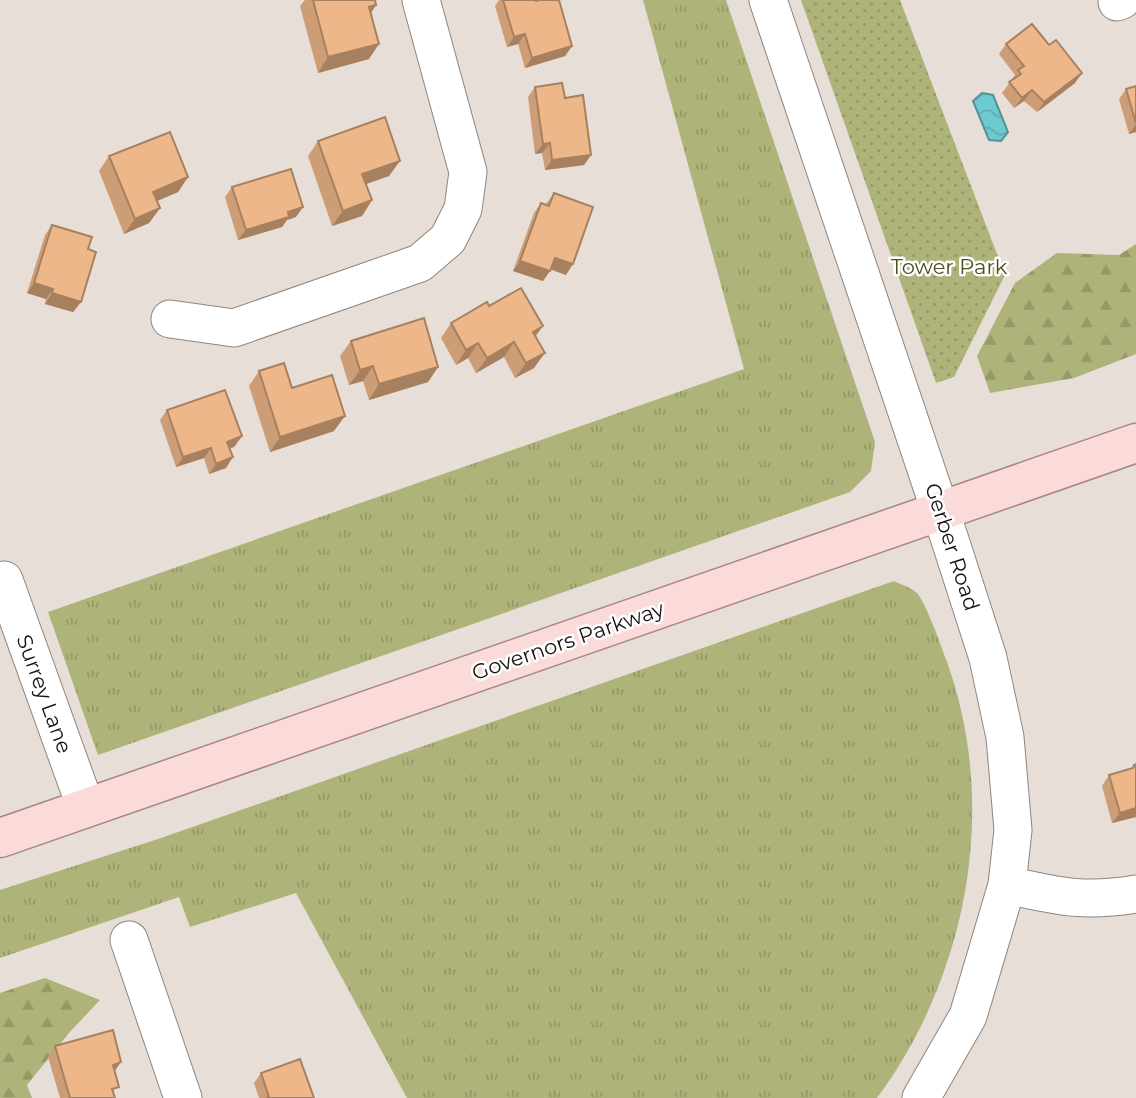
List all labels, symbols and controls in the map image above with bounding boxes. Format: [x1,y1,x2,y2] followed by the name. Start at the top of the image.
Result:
[891,254,1008,279] park label: Tower Park
[920,480,985,614] street label: Gerber Road
[469,596,668,685] street label: Governors Parkway
[11,631,78,757] street label: Surrey Lane

